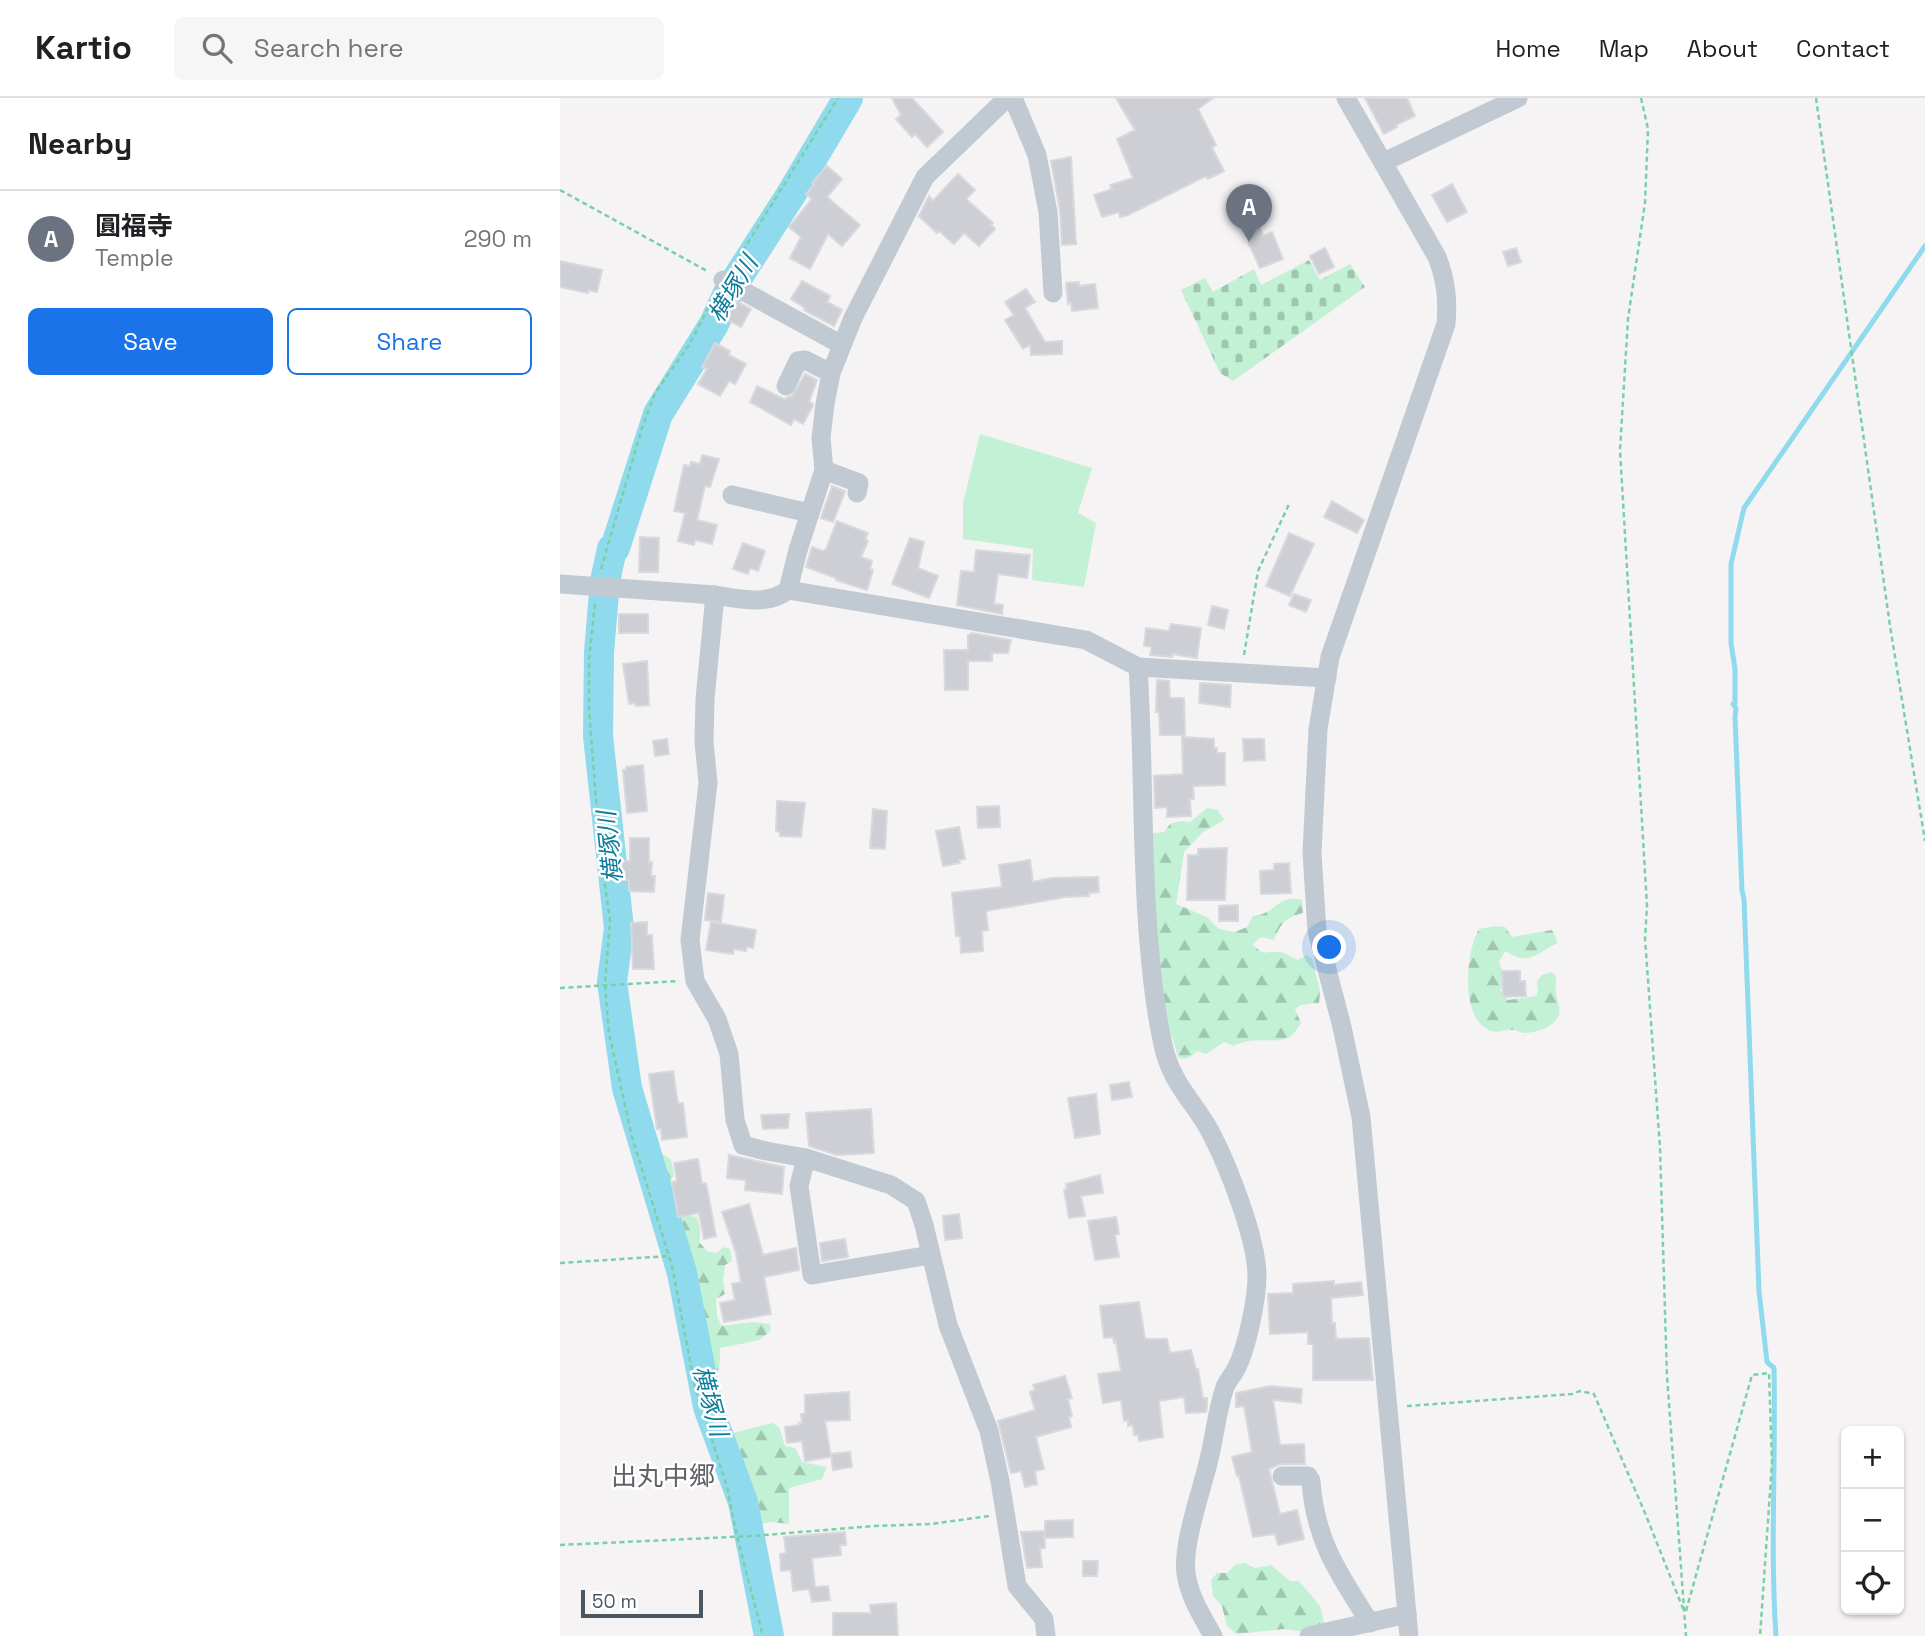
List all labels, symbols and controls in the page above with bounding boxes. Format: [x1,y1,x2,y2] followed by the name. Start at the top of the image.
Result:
[174,17,664,80] search box
[35,27,132,69] text: Kartio
[198,29,236,67] icon: search
[254,31,404,65] text: Search here
[1495,33,1561,64] text: Home
[1599,33,1649,64] text: Map
[1687,33,1758,64] text: About
[1796,33,1890,64] text: Contact
[28,124,132,163] text: Nearby
[1226,184,1272,242] pin: A
[95,209,173,243] text: 圓福寺
[44,224,58,254] text: A
[464,224,532,254] text: 290 m
[95,243,174,273] text: Temple
[701,247,766,328] water label: 横塚川
[28,308,273,375] button: Save
[287,308,532,375] button: Share
[590,807,629,884] water label: 横塚川
[1312,930,1346,964] your location
[686,1362,736,1443] water label: 横塚川
[1841,1426,1904,1615] map controls
[1841,1426,1904,1489] button: +
[611,1459,715,1493] district label: 出丸中郷
[1841,1489,1904,1552] button: −
[1841,1552,1904,1615] button: locate
[581,1587,704,1619] scale bar
[592,1589,637,1614] text: 50 m

